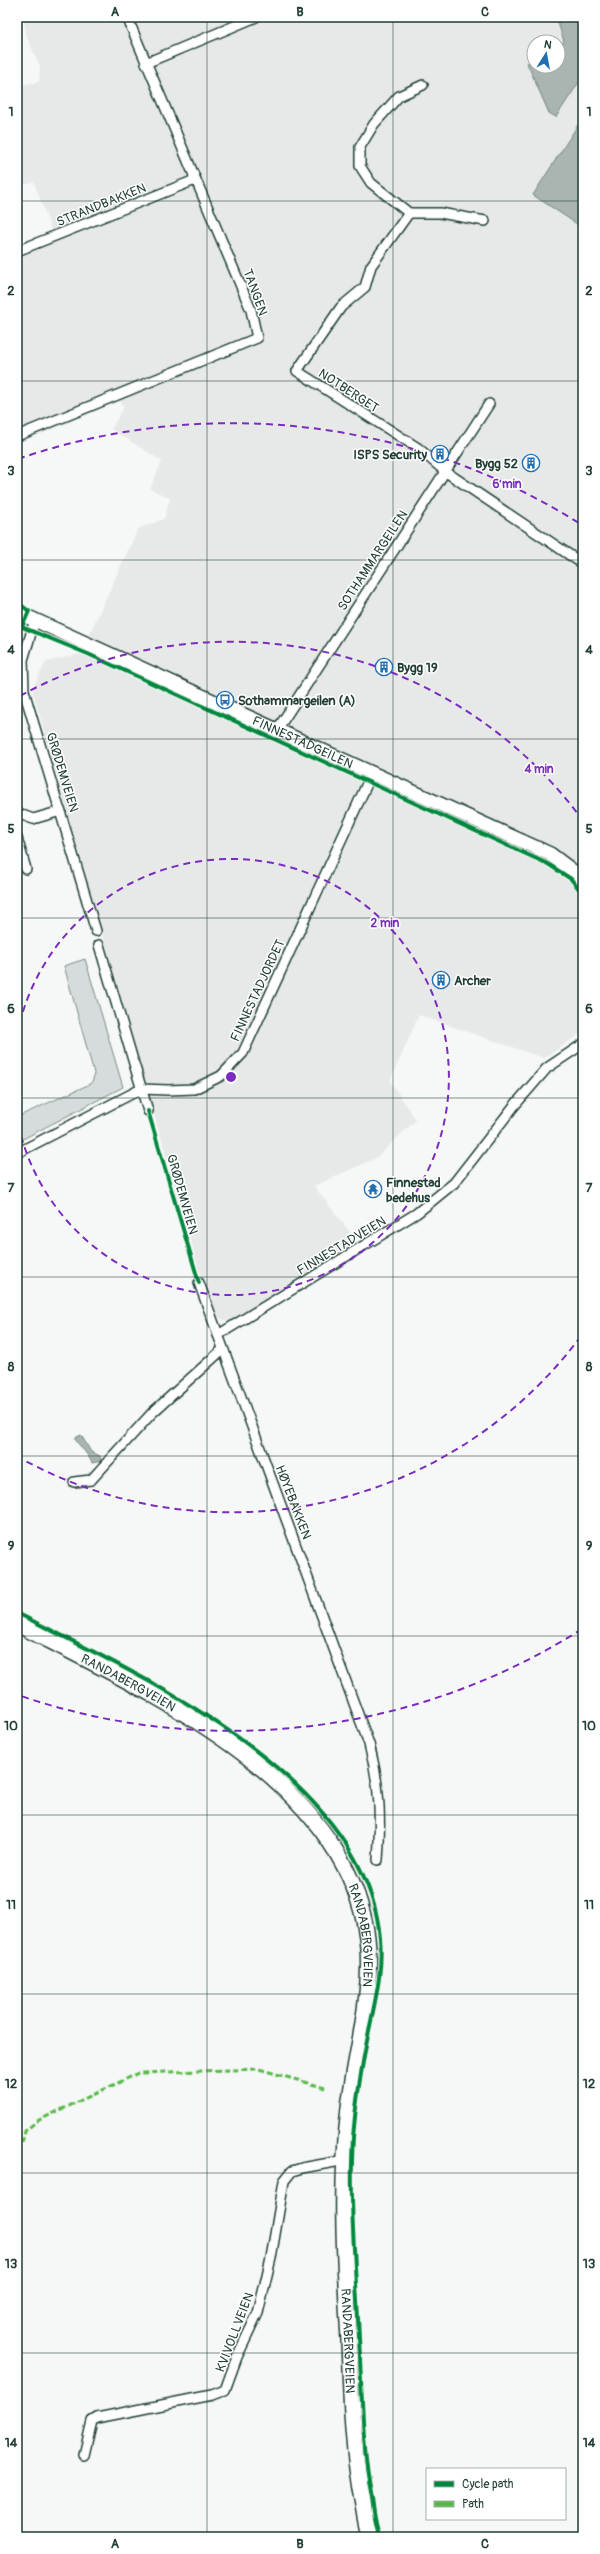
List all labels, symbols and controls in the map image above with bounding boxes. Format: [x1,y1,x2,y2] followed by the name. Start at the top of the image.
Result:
[111,4,120,20] text: A
[296,4,304,20] text: B
[481,4,489,20] text: C
[526,34,566,74] north arrow
[543,38,553,52] text: N
[8,104,14,120] text: 1
[586,104,592,120] text: 1
[54,180,149,230] street label: STRANDBAKKEN
[239,267,271,318] street label: TANGEN
[7,283,15,299] text: 2
[585,283,593,299] text: 2
[315,365,382,416] street label: NOTBERGET
[430,444,450,464] building icon: ISPS Security
[353,447,427,463] place label: ISPS Security
[521,453,541,473] building icon: Bygg 52
[475,456,518,472] place label: Bygg 52
[7,463,15,479] text: 3
[585,463,593,479] text: 3
[492,477,522,492] text: 6 min
[334,507,411,614] street label: SOTHAMMARGEILEN
[7,642,15,658] text: 4
[585,642,593,658] text: 4
[374,657,394,677] building icon: Bygg 19
[397,660,438,676] place label: Bygg 19
[215,690,235,710] bus stop icon: Sothammargeilen (A)
[238,693,356,709] place label: Sothammargeilen (A)
[250,713,356,773] street label: FINNESTADGEILEN
[42,730,82,814] street label: GRØDEMVEIEN
[523,762,554,777] text: 4 min
[7,821,15,837] text: 5
[585,821,593,837] text: 5
[371,916,400,931] text: 2 min
[227,937,289,1044] street label: FINNESTADJORDET
[431,970,451,990] building icon: Archer
[454,973,491,989] place label: Archer
[7,1001,15,1017] text: 6
[585,1001,593,1017] text: 6
[224,1070,238,1084] centre of rings
[163,1152,201,1236] street label: GRØDEMVEIEN
[386,1175,441,1206] place label: Finnestad bedehus
[363,1179,383,1199] temple icon: Finnestad bedehus
[8,1180,15,1196] text: 7
[586,1180,593,1196] text: 7
[294,1213,389,1279] street label: FINNESTADVEIEN
[8,1359,15,1375] text: 8
[586,1359,593,1375] text: 8
[272,1463,315,1542] street label: HØYEBAKKEN
[8,1538,15,1554] text: 9
[586,1538,593,1554] text: 9
[78,1651,179,1715] street label: RANDABERGVEIEN
[4,1718,18,1734] text: 10
[582,1718,596,1734] text: 10
[344,1881,376,1988] street label: RANDABERGVEIEN
[6,1897,16,1913] text: 11
[584,1897,594,1913] text: 11
[5,2076,17,2092] text: 12
[583,2076,595,2092] text: 12
[5,2256,17,2272] text: 13
[583,2256,595,2272] text: 13
[337,2288,358,2394] street label: RANDABERGVEIEN
[212,2290,258,2374] street label: KVIVOLLVEIEN
[5,2435,18,2451] text: 14
[583,2435,596,2451] text: 14
[426,2468,566,2520] legend
[462,2477,514,2492] text: Cycle path
[462,2497,484,2512] text: Path
[111,2536,120,2552] text: A
[296,2536,304,2552] text: B
[481,2536,489,2552] text: C

